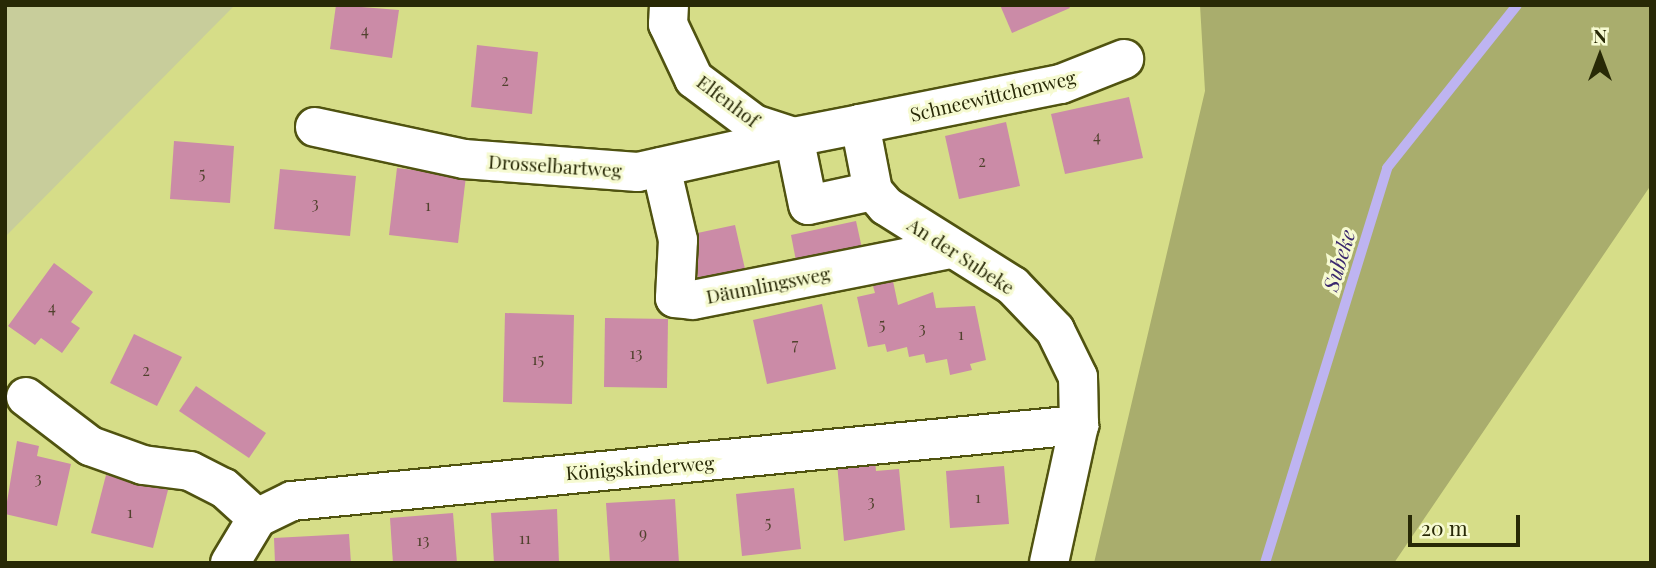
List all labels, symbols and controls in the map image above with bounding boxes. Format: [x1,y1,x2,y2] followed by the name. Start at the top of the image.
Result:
[361,20,369,40] house number: 4
[1565,21,1635,91] north arrow
[1593,22,1607,48] text: N
[908,66,1078,126] street label: Schneewittchenweg
[501,70,509,90] house number: 2
[692,70,764,132] street label: Elfenhof
[1093,126,1101,146] house number: 4
[488,150,622,182] street label: Drosselbartweg
[978,151,986,171] house number: 2
[199,163,205,183] house number: 5
[311,193,319,213] house number: 3
[425,195,431,215] house number: 1
[903,213,1019,299] street label: An der Subeke
[1317,226,1359,294] water label: Subeke
[704,262,832,308] street label: Däumlingsweg
[48,297,56,317] house number: 4
[879,314,885,334] house number: 5
[918,318,926,338] house number: 3
[958,324,964,344] house number: 1
[792,334,798,354] house number: 7
[630,343,642,363] house number: 13
[532,349,544,369] house number: 15
[142,360,150,380] house number: 2
[565,451,715,485] street label: Königskinderweg
[34,468,42,488] house number: 3
[975,487,981,507] house number: 1
[867,491,875,511] house number: 3
[127,502,133,522] house number: 1
[1411,502,1523,546] scale bar
[765,512,771,532] house number: 5
[1421,513,1468,541] text: 20 m
[639,523,647,543] house number: 9
[519,528,531,548] house number: 11
[417,530,429,550] house number: 13

